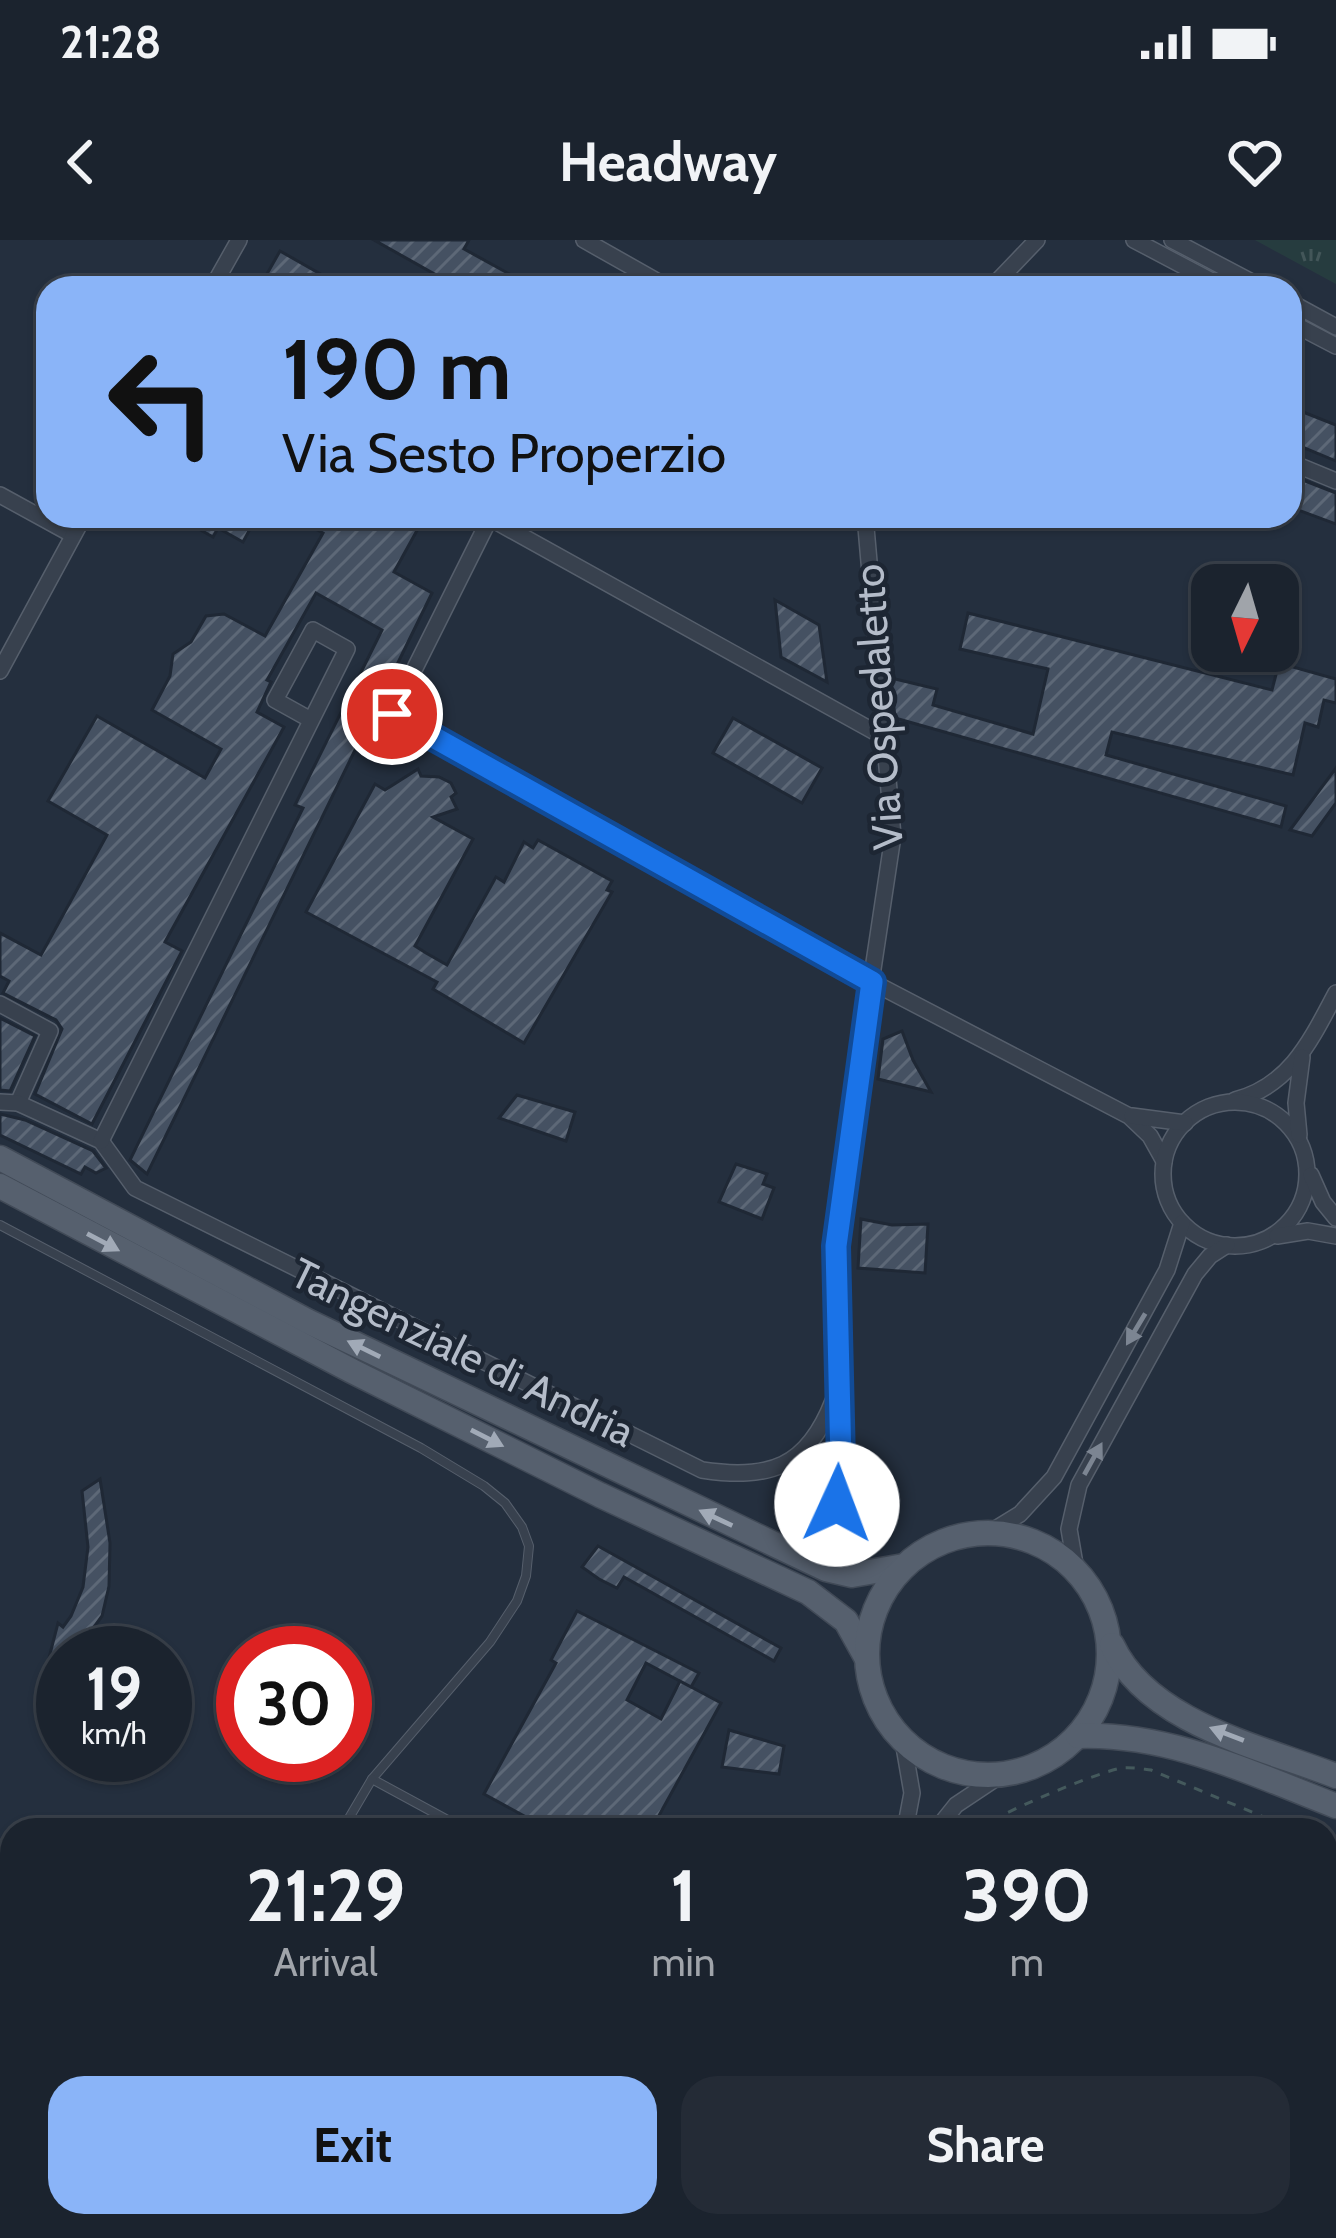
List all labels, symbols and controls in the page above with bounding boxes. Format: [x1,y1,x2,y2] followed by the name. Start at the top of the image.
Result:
[60,15,161,69] text: 21:28
[48,129,114,195] icon: back
[559,129,777,195] text: Headway
[1222,129,1288,195] icon: heart
[282,318,511,420] text: 190 m
[84,324,240,480] icon: left
[282,420,726,486] text: Via Sesto Properzio
[842,562,914,852] street label: Via Ospedaletto
[1191,564,1299,672] north arrow
[1191,564,1299,672] map controls
[341,663,443,765] pin
[359,681,425,747] icon: arrive
[85,1231,120,1252] one-way arrow
[283,1246,643,1458] street label: Tangenziale di Andria
[1126,1312,1147,1346] one-way arrow
[347,1339,382,1359] one-way arrow
[470,1428,504,1448] one-way arrow
[774,1441,900,1567] position arrow
[1082,1442,1103,1477] one-way arrow
[698,1508,733,1528] one-way arrow
[216,1626,372,1782] speed limit sign: 30
[86,1652,142,1725] text: 19
[81,1715,147,1752] text: km/h
[1209,1723,1245,1742] one-way arrow
[246,1852,405,1939] text: 21:29
[670,1852,697,1939] text: 1
[962,1852,1092,1939] text: 390
[274,1938,378,1986] text: Arrival
[651,1938,716,1986] text: min
[1010,1938,1044,1986] text: m
[48,2076,657,2214] button: Exit
[681,2076,1290,2214] button: Share

